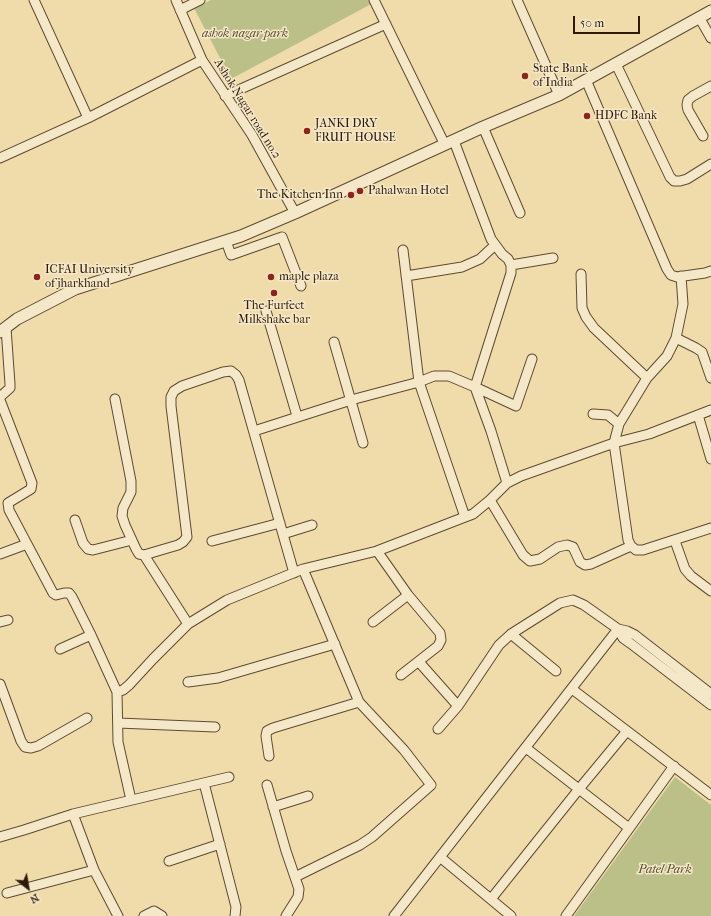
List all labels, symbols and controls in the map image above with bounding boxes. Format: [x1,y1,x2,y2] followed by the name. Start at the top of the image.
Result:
[575,8,642,34] scale bar
[580,16,604,30] text: 50 m
[202,27,288,41] park label: ashok nagar park
[210,56,284,162] street label: Ashok Nagar road no.2
[533,62,588,90] place label: State Bank of India
[520,71,530,81] marker: State Bank of India
[595,109,657,123] place label: HDFC Bank
[582,111,592,121] marker: HDFC Bank
[315,117,396,145] place label: JANKI DRY FRUIT HOUSE
[302,126,312,136] marker: JANKI DRY FRUIT HOUSE
[368,184,449,198] place label: Pahalwan Hotel
[355,186,365,196] marker: Pahalwan Hotel
[257,188,343,202] place label: The Kitchen Inn
[346,190,356,200] marker: The Kitchen Inn
[45,263,134,291] place label: ICFAI University of jharkhand
[279,270,339,284] place label: maple plaza
[32,272,42,282] marker: ICFAI University of jharkhand
[266,272,276,282] marker: maple plaza
[269,288,279,298] marker: The Furfect Milkshake bar
[238,299,310,327] place label: The Furfect Milkshake bar
[638,863,692,877] park label: Patel Park
[8,868,48,908] north arrow
[28,891,41,906] text: N

